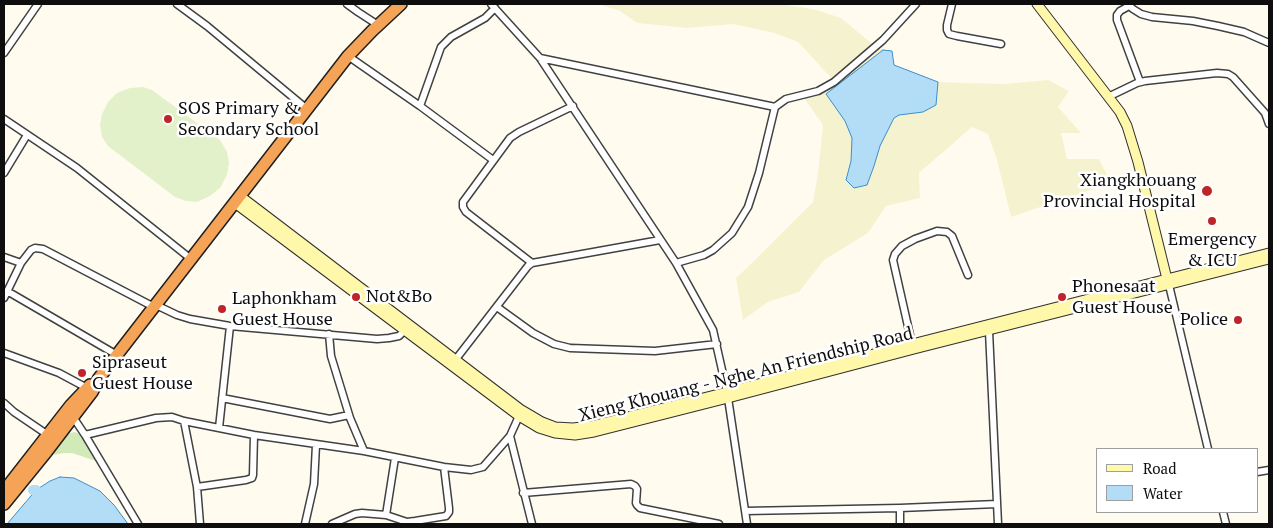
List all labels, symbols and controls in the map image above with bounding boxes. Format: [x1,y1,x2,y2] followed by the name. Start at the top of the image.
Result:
[178,98,319,140] place label: SOS Primary & Secondary School
[162,113,174,125] marker: SOS Primary & Secondary School
[1043,170,1196,212] place label: Xiangkhouang Provincial Hospital
[1200,184,1214,198] marker: Xiangkhouang Provincial Hospital
[1206,215,1218,227] marker: Emergency & ICU
[1168,229,1256,272] place label: Emergency & ICU
[1072,276,1173,318] place label: Phonesaat Guest House
[366,286,432,308] place label: Not&Bo
[232,288,337,330] place label: Laphonkham Guest House
[350,291,362,303] marker: Not&Bo
[1056,291,1068,303] marker: Phonesaat Guest House
[216,303,228,315] marker: Laphonkham Guest House
[1180,309,1228,331] place label: Police
[1232,314,1244,326] marker: Police
[577,323,915,427] street label: Xieng Khouang - Nghe An Friendship Road
[92,352,193,394] place label: Sipraseut Guest House
[76,367,88,379] marker: Sipraseut Guest House
[1096,448,1258,513] legend
[1143,458,1176,478] text: Road
[1143,483,1182,503] text: Water

